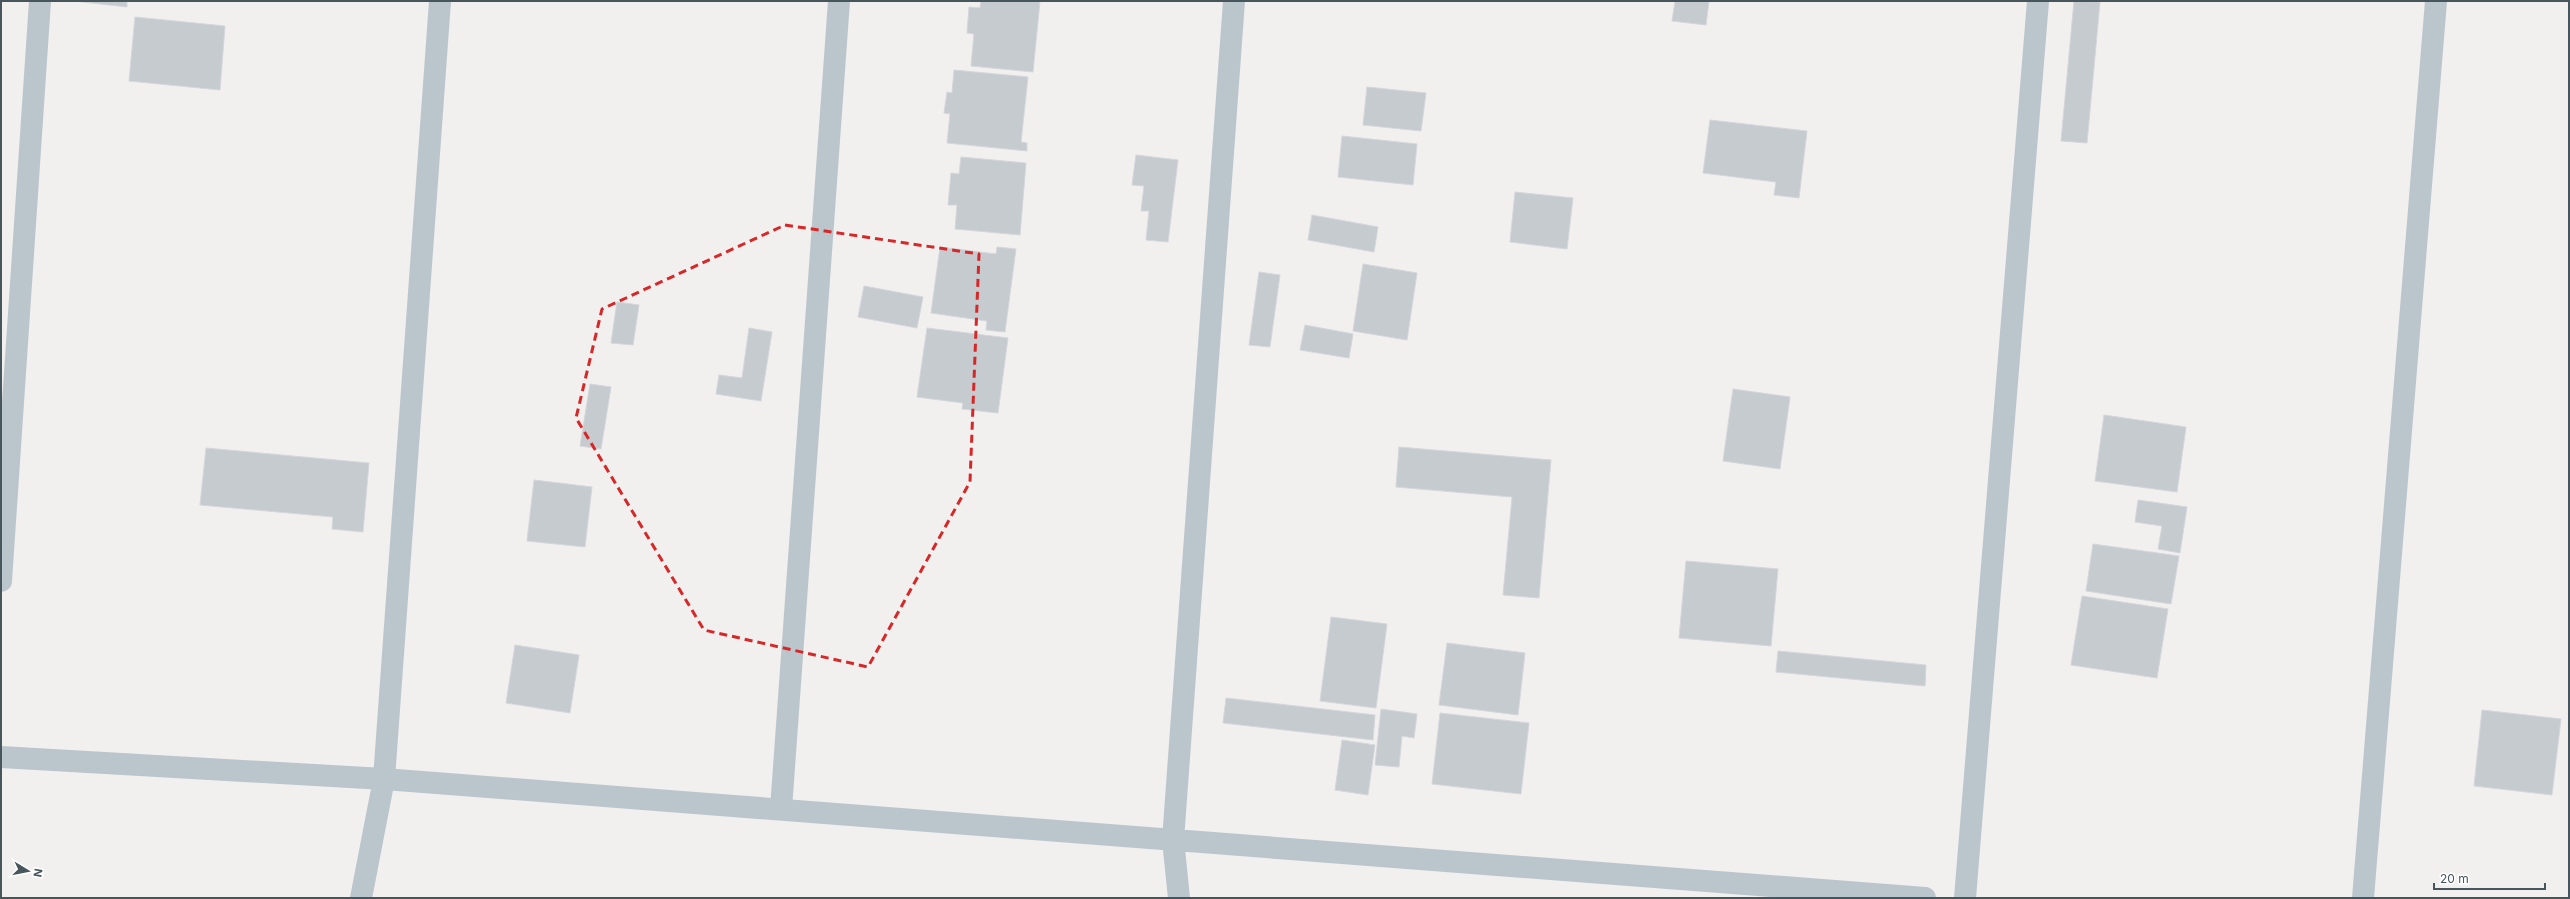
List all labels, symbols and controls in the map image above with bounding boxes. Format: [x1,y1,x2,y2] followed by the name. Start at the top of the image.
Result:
[8,851,48,891] north arrow
[2434,865,2545,891] scale bar
[30,867,45,878] text: N
[2440,871,2469,886] text: 20 m

